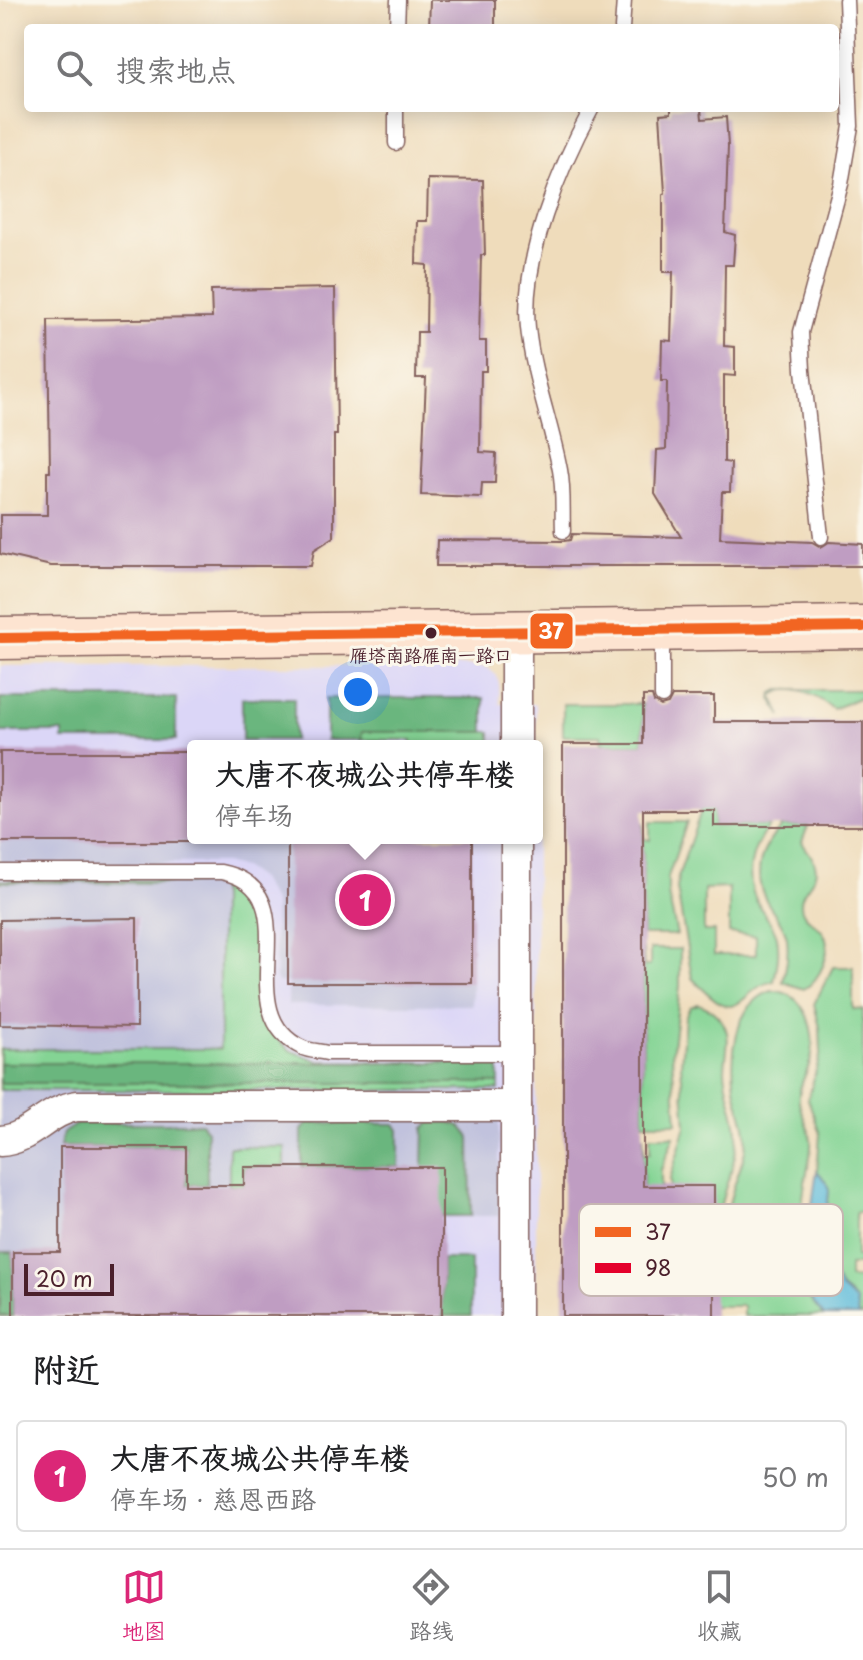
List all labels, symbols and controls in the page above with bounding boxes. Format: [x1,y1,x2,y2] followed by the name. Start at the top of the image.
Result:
[24,24,839,112] search box
[52,46,96,90] icon: search
[116,46,236,91] text: 搜索地点
[529,612,574,650] line badge: 37
[538,613,564,646] text: 37
[423,625,439,641] marker: 雁塔南路雁南一路口
[350,641,512,668] place label: 雁塔南路雁南一路口
[338,672,378,712] your location
[187,740,543,844] popup
[215,750,515,795] text: 大唐不夜城公共停车楼
[215,795,293,834] text: 停车场
[339,870,391,930] pin: 1
[579,1204,843,1296] legend
[645,1214,671,1247] text: 37
[645,1250,672,1283] text: 98
[24,1260,114,1296] scale bar
[36,1261,93,1294] text: 20 m
[32,1342,100,1394] text: 附近
[110,1434,410,1479] text: 大唐不夜城公共停车楼
[54,1457,66,1496] text: 1
[762,1457,829,1496] text: 50 m
[110,1479,316,1518] text: 停车场 · 慈恩西路
[122,1565,166,1646] tab: 地图
[409,1565,453,1646] tab: 路线
[697,1565,741,1646] tab: 收藏

